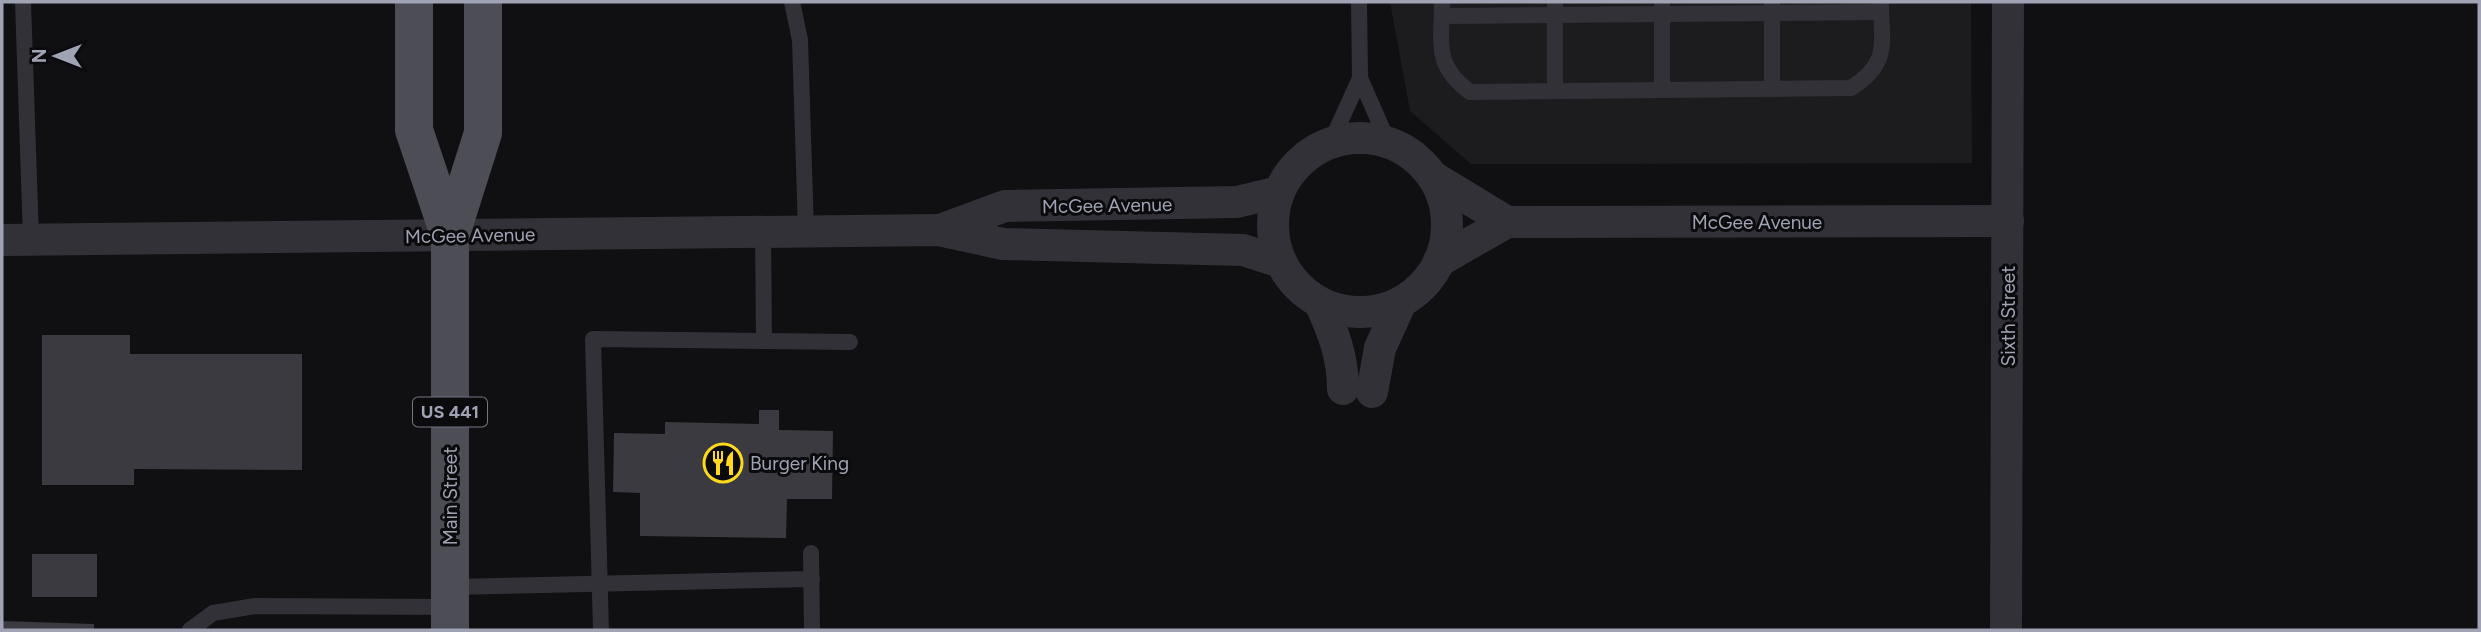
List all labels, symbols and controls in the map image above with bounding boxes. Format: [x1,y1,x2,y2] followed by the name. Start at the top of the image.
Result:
[21,21,91,91] north arrow
[28,49,51,63] text: N
[1042,193,1172,218] street label: McGee Avenue
[1692,211,1822,234] street label: McGee Avenue
[405,223,535,248] street label: McGee Avenue
[1997,266,2020,366] street label: Sixth Street
[413,398,487,426] road number: US 441
[702,442,744,484] restaurant icon: Burger King
[439,447,462,545] street label: Main Street
[750,452,849,475] place label: Burger King

